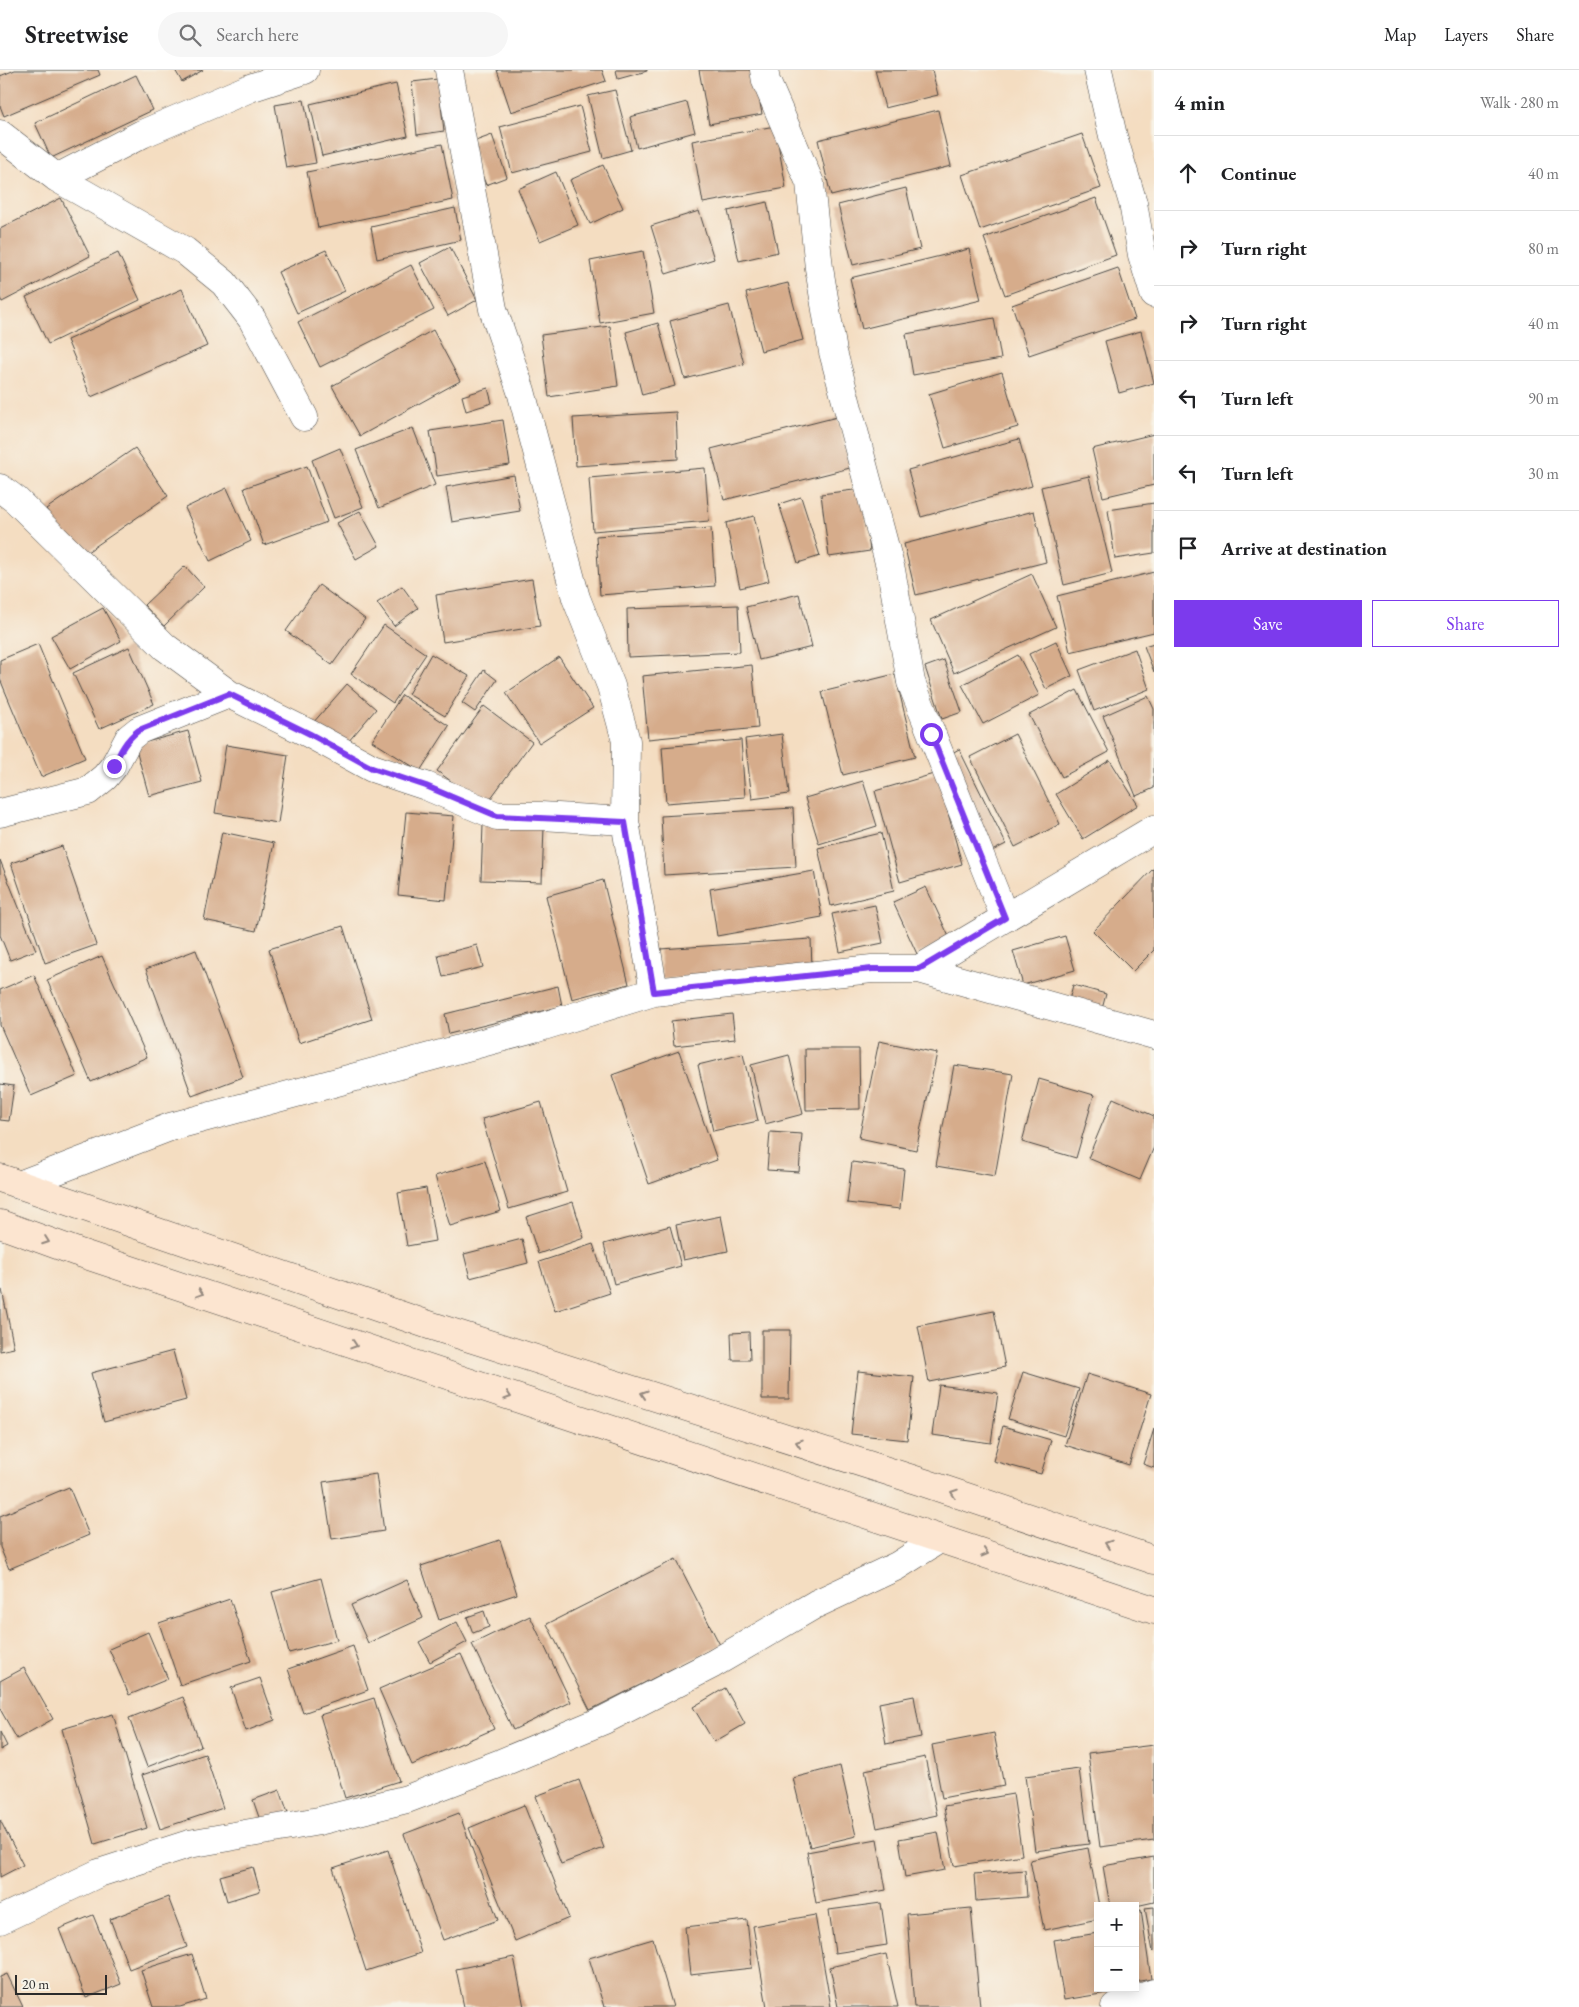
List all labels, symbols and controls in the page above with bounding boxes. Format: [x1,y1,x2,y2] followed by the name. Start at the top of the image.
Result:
[158,12,508,57] search box
[25,19,128,50] text: Streetwise
[176,21,204,49] icon: search
[216,22,299,47] text: Search here
[1384,23,1416,46] text: Map
[1444,23,1488,46] text: Layers
[1516,23,1554,46] text: Share
[1174,89,1225,116] text: 4 min
[1480,92,1559,113] text: Walk · 280 m
[1174,159,1202,187] icon: ahead
[1221,161,1296,186] text: Continue
[1528,163,1559,184] text: 40 m
[1174,234,1202,262] icon: right
[1221,236,1307,261] text: Turn right
[1528,238,1559,259] text: 80 m
[1174,309,1202,337] icon: right
[1221,311,1307,336] text: Turn right
[1528,313,1559,334] text: 40 m
[1174,384,1202,412] icon: left
[1221,386,1293,411] text: Turn left
[1528,388,1559,409] text: 90 m
[1174,459,1202,487] icon: left
[1221,461,1293,486] text: Turn left
[1528,463,1559,484] text: 30 m
[1174,534,1202,562] icon: arrive
[1221,536,1387,561] text: Arrive at destination
[1174,600,1362,647] button: Save
[1372,600,1559,647] button: Share
[920,723,943,746] route start
[103,755,126,778] route end
[41,1235,50,1245] one-way arrow
[195,1287,203,1297] one-way arrow
[349,1339,358,1349] one-way arrow
[640,1389,649,1399] one-way arrow
[503,1390,512,1400] one-way arrow
[795,1439,804,1449] one-way arrow
[950,1488,958,1498] one-way arrow
[1104,1540,1112,1550] one-way arrow
[980,1547,989,1557] one-way arrow
[1094,1902,1139,1992] map controls
[1094,1902,1139,1947] button: +
[1094,1947,1139,1992] button: −
[15,1972,108,1995] scale bar
[22,1975,49,1993] text: 20 m

